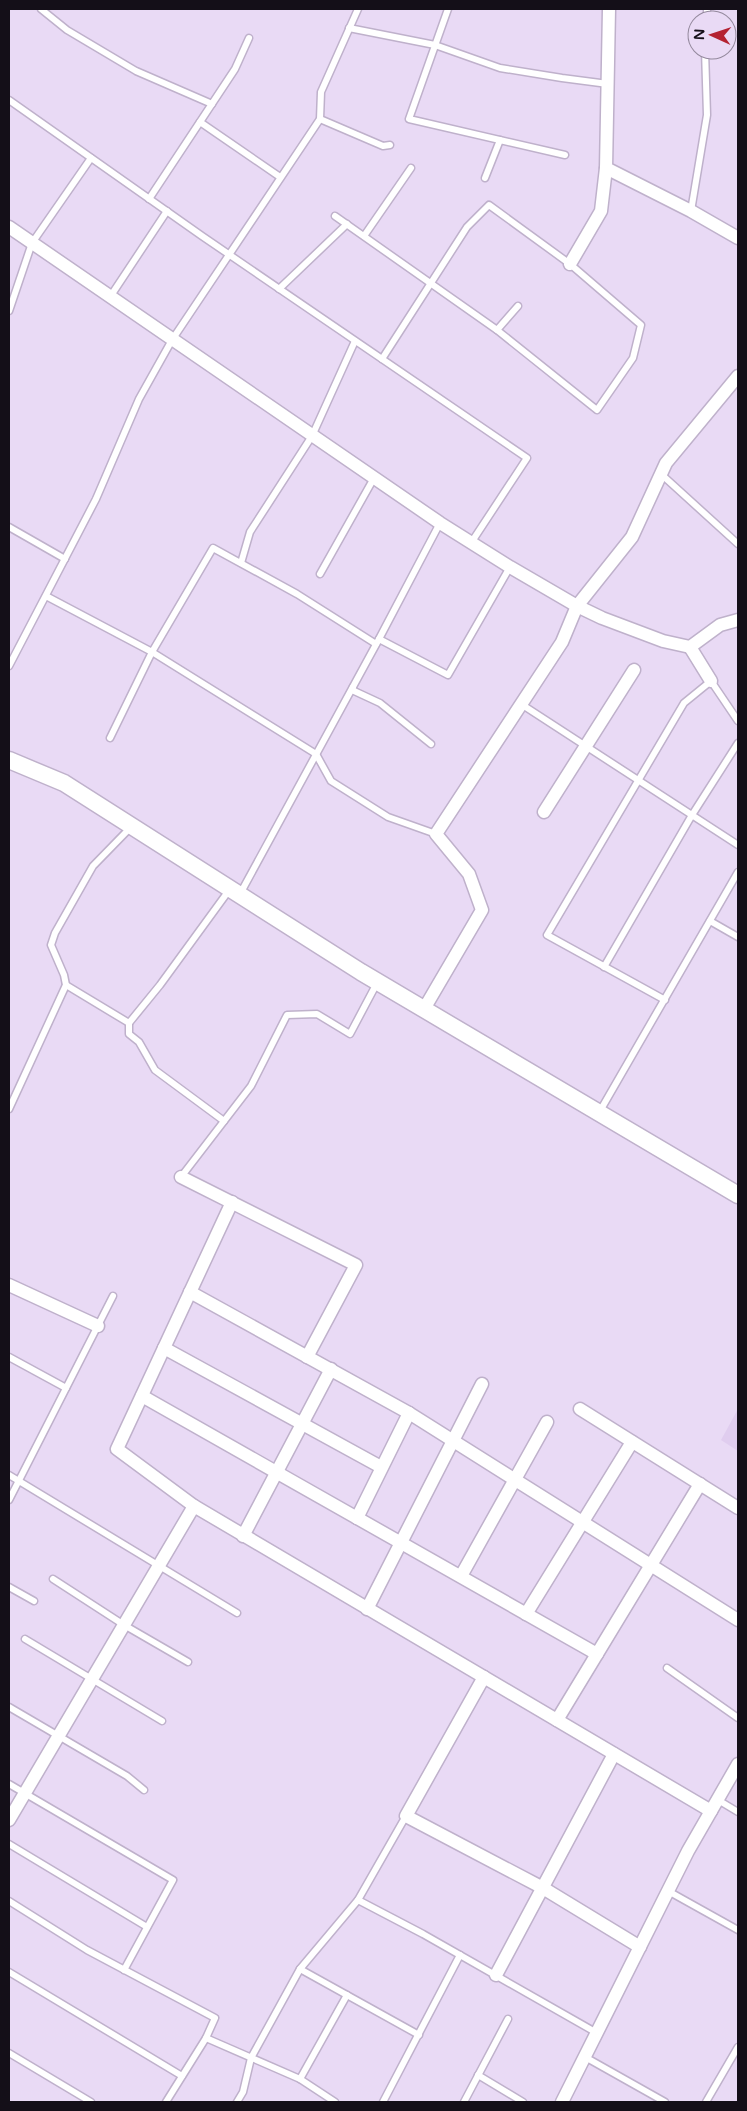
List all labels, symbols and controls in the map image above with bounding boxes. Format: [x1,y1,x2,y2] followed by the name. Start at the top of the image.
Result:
[687,10,737,60] north arrow
[691,28,708,40] text: N

